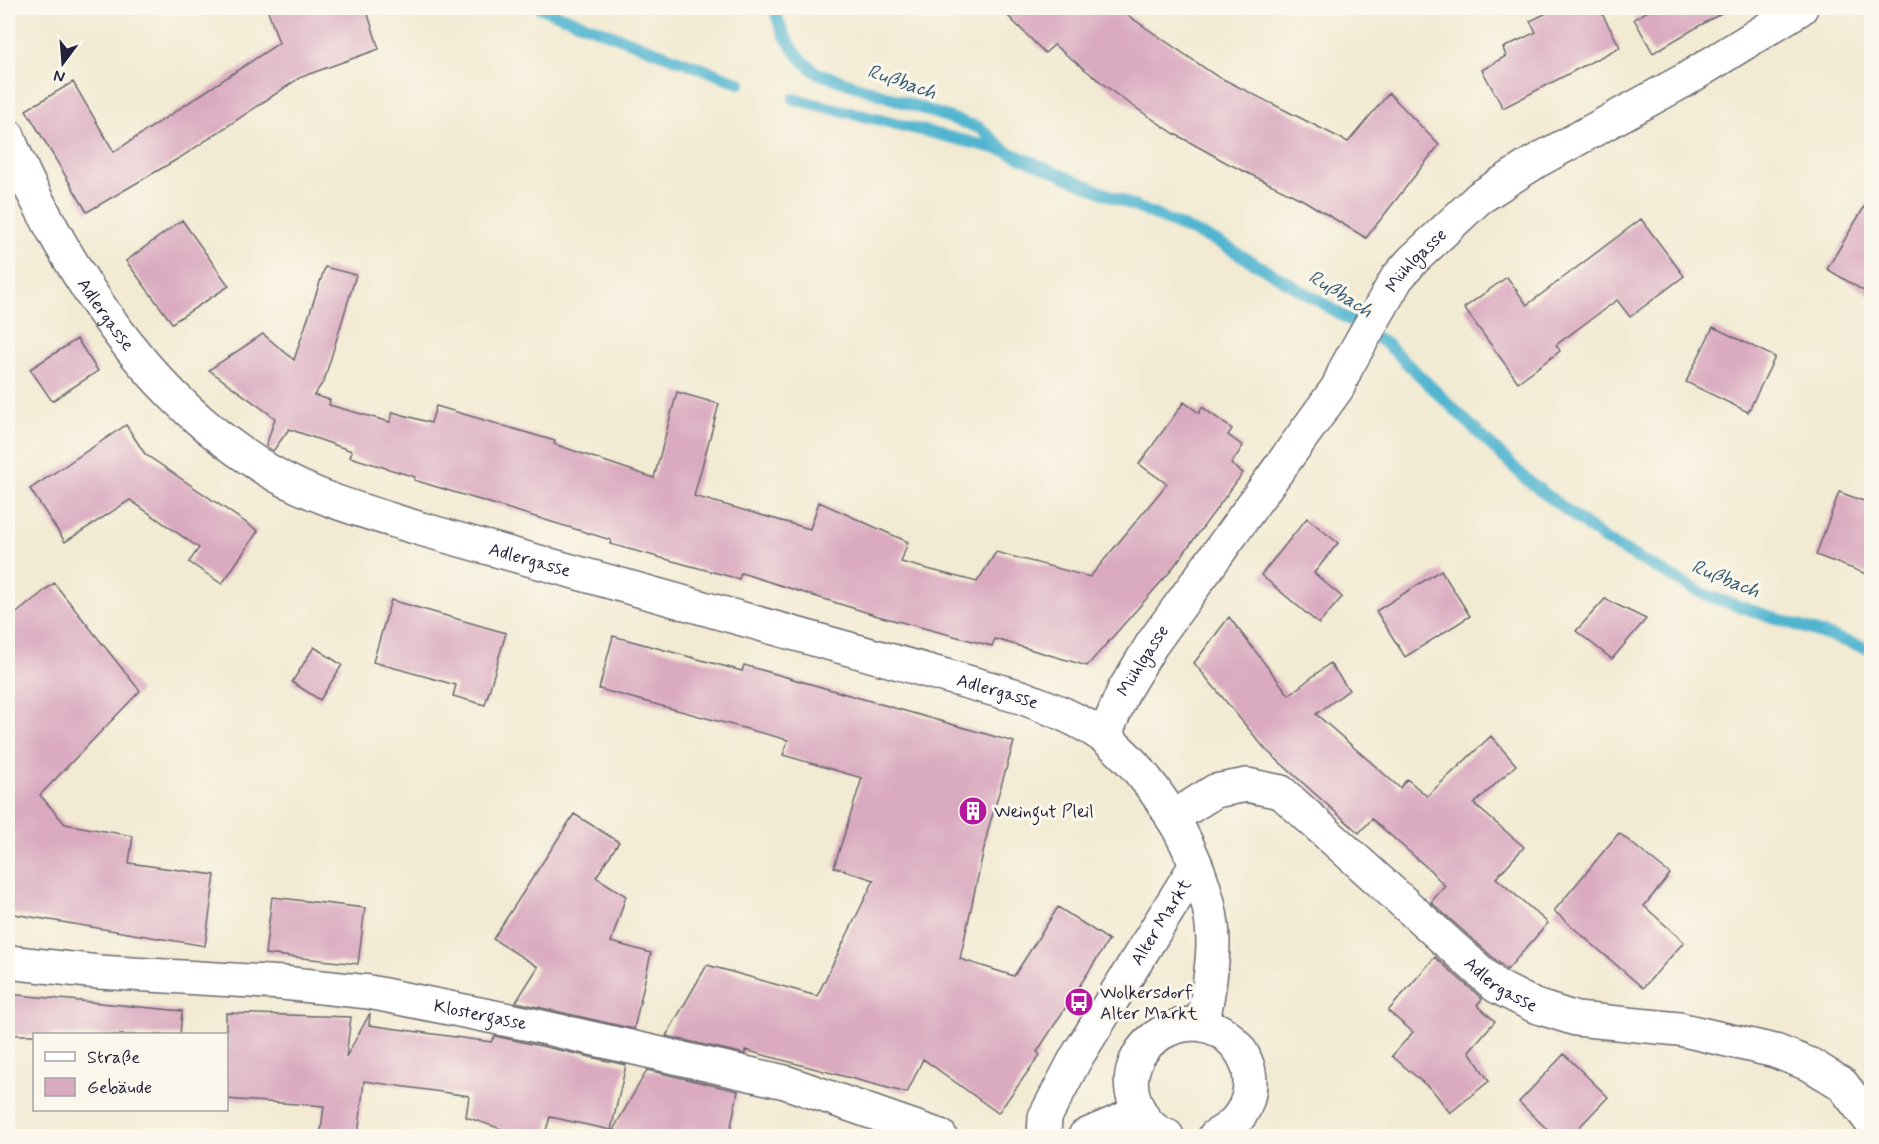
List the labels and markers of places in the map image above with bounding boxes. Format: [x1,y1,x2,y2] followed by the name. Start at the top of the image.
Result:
[957,795,989,827] building icon: Weingut Pleil
[994,800,1094,826] place label: Weingut Pleil
[1100,981,1198,1026] place label: Wolkersdorf Alter Markt
[1063,986,1095,1018] bus stop icon: Wolkersdorf Alter Markt

